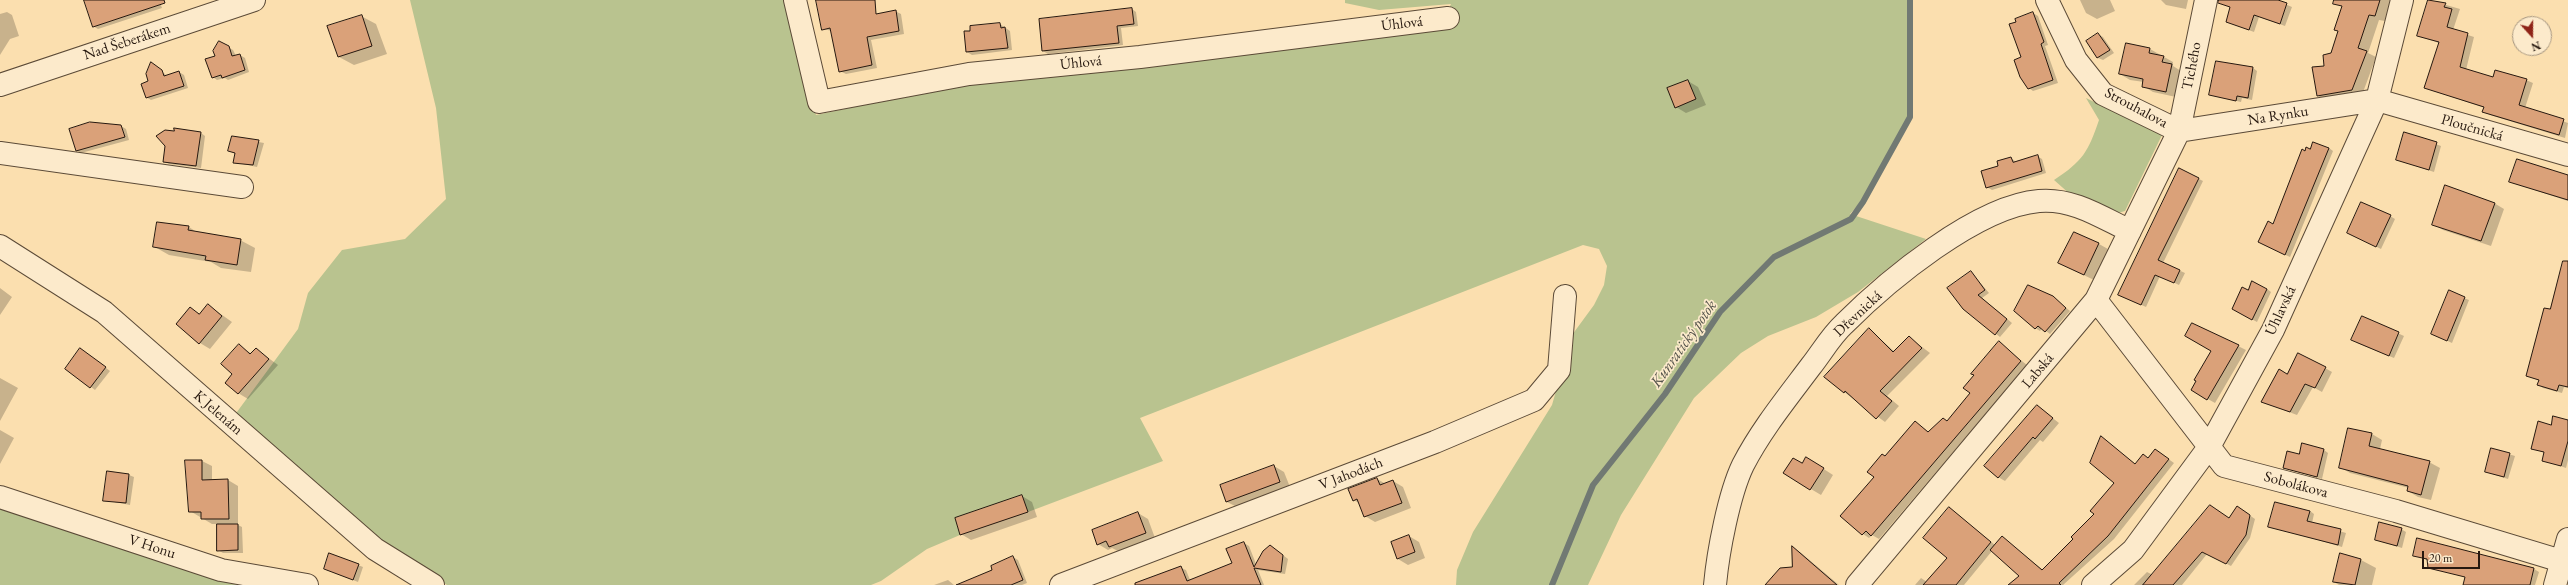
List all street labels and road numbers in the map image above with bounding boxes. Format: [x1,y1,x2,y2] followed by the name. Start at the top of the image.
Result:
[1380,13,1424,35] street label: Úhlová
[81,19,173,65] street label: Nad Šeberákem
[2179,40,2205,92] street label: Tichého
[1059,52,1103,74] street label: Úhlová
[2101,84,2171,132] street label: Strouhalova
[2246,102,2310,130] street label: Na Rynku
[2439,111,2505,145] street label: Ploučnická
[2262,283,2300,339] street label: Úhlavská
[1830,287,1886,341] street label: Dřevnická
[2018,350,2058,392] street label: Labská
[190,387,246,439] street label: K Jelenám
[1317,454,1385,494] street label: V Jahodách
[2262,468,2330,502] street label: Sobolákova
[126,531,178,563] street label: V Honu

